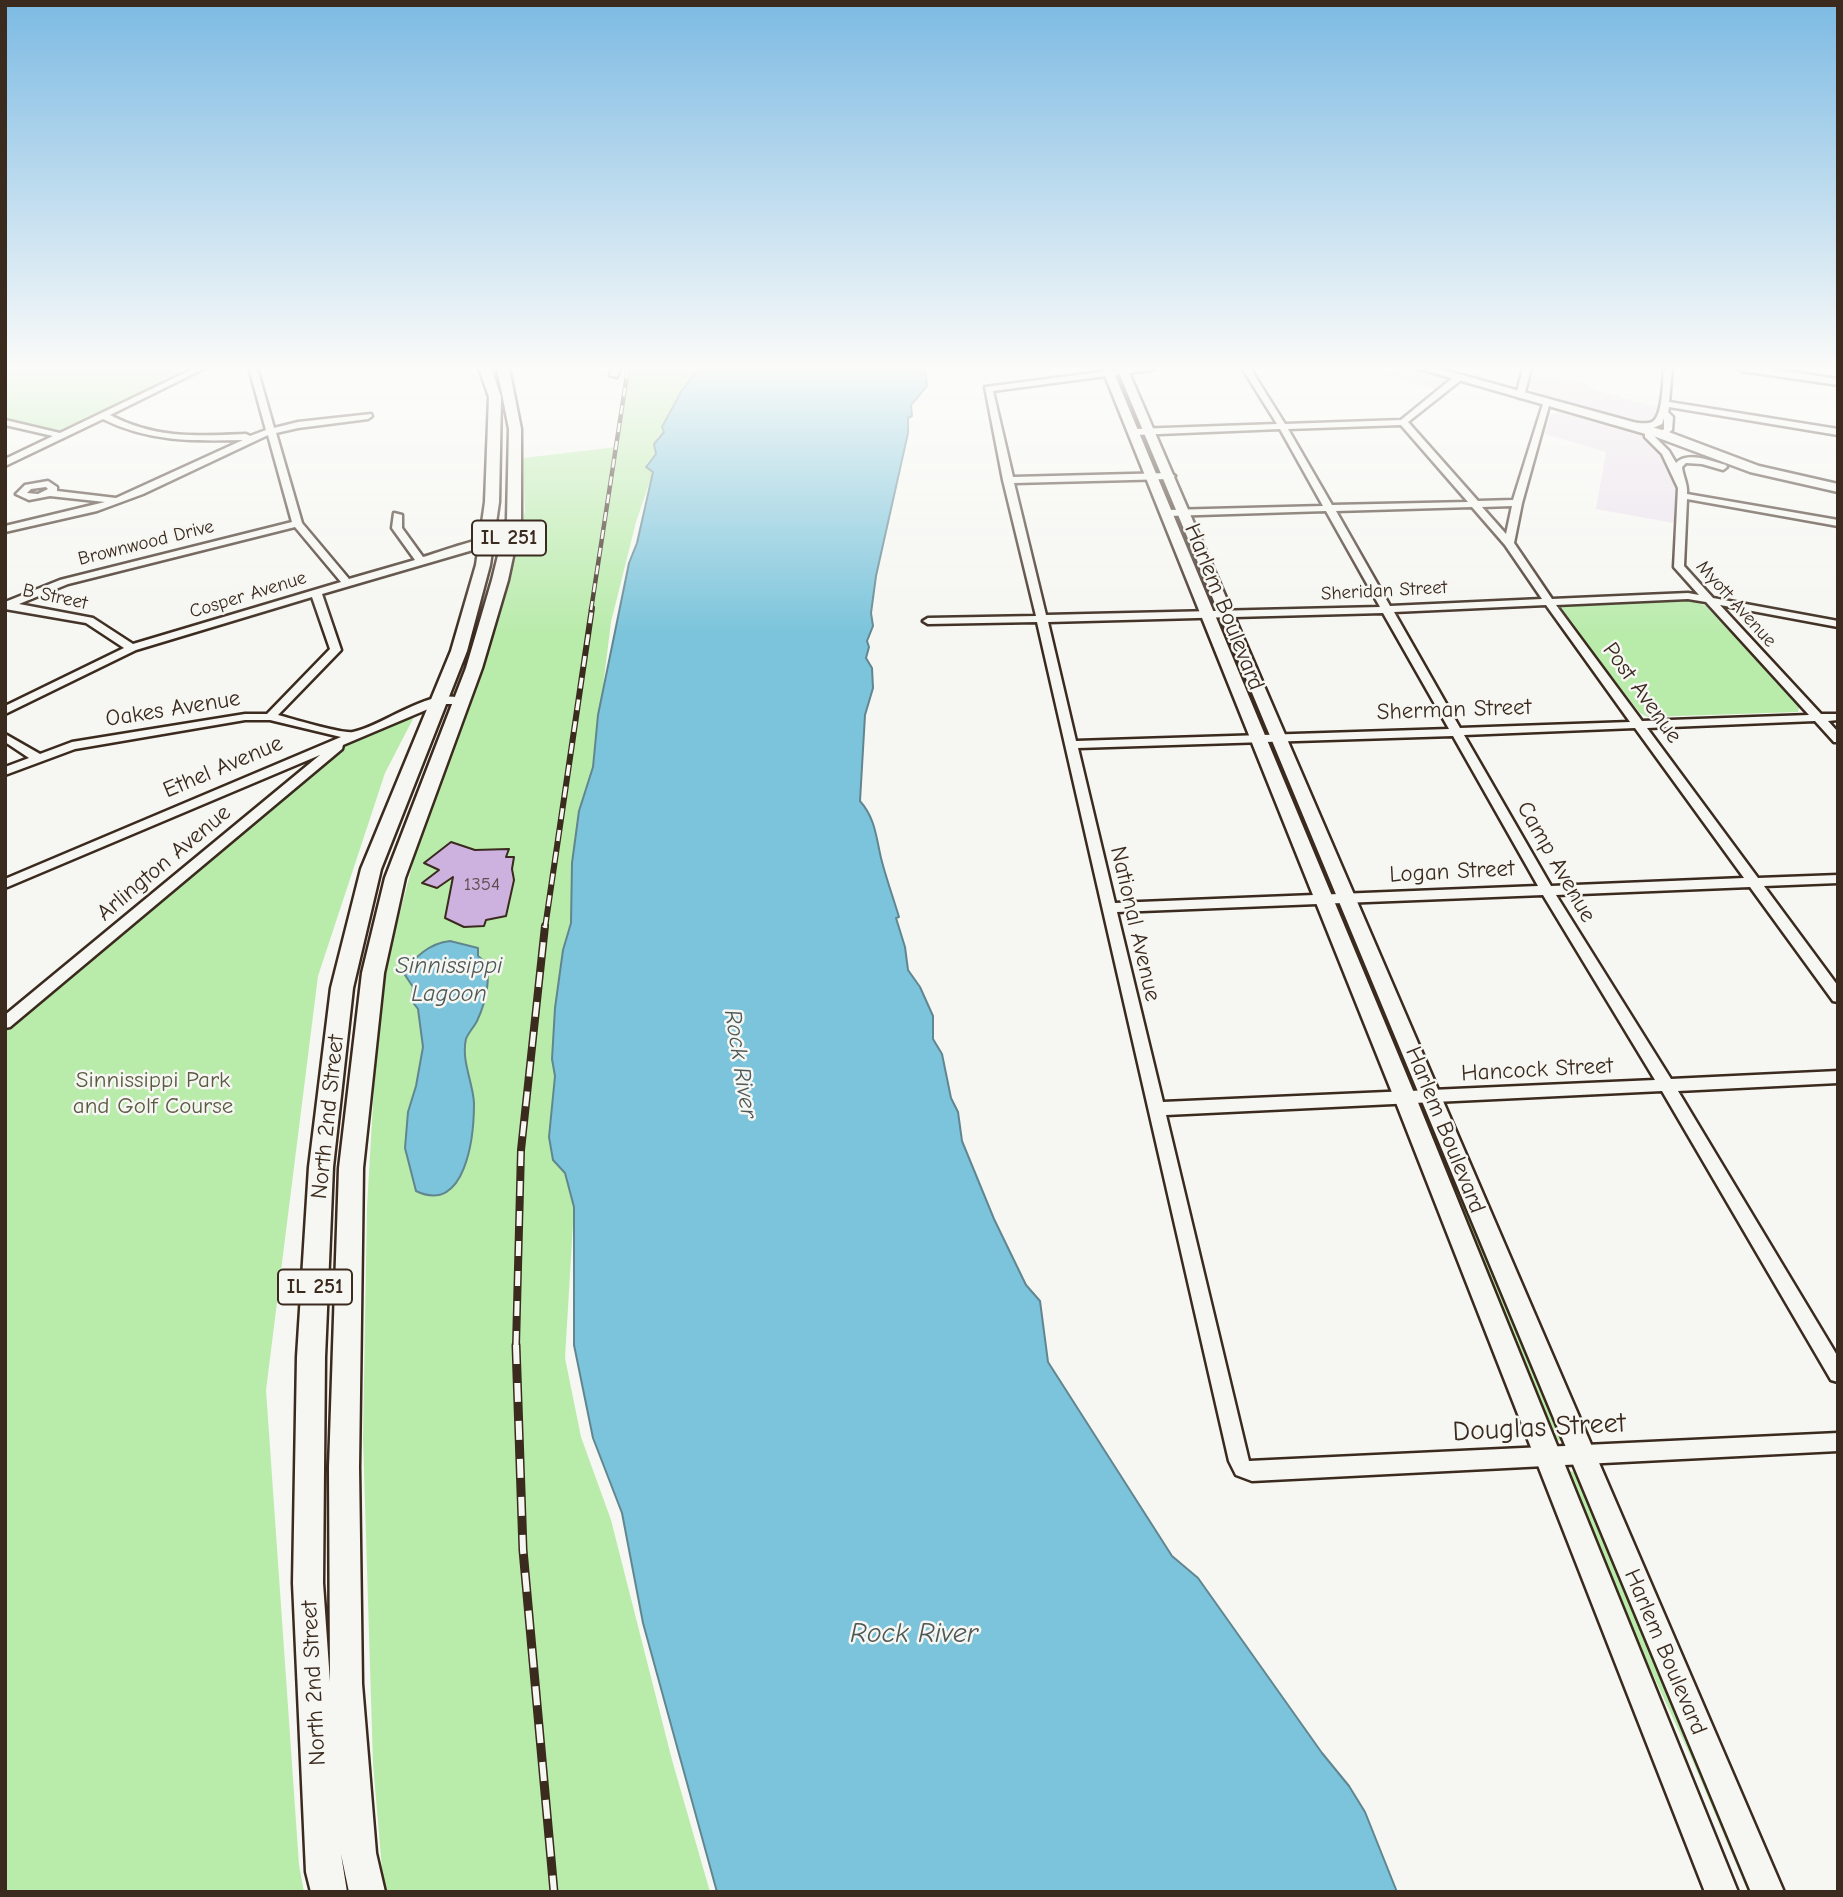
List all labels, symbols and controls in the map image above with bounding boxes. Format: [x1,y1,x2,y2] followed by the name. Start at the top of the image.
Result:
[76,515,216,571] street label: Brownwood Drive
[472,520,546,556] road number: IL 251
[1178,520,1270,694] street label: Harlem Boulevard
[1691,556,1781,652] street label: Myott Avenue
[187,566,309,624] street label: Cosper Avenue
[1320,576,1448,606] street label: Sheridan Street
[20,579,90,615] street label: B Street
[1596,637,1688,749] street label: Post Avenue
[104,685,242,733] street label: Oakes Avenue
[1376,694,1532,726] street label: Sherman Street
[159,729,287,805] street label: Ethel Avenue
[1510,797,1602,927] street label: Camp Avenue
[91,799,237,927] street label: Arlington Avenue
[1104,844,1166,1004] street label: National Avenue
[1389,855,1515,889] street label: Logan Street
[464,874,500,896] house number: 1354
[395,952,503,1008] water label: Sinnissippi Lagoon
[717,1008,763,1120] water label: Rock River
[306,1033,350,1201] street label: North 2nd Street
[1399,1043,1491,1217] street label: Harlem Boulevard
[1460,1052,1614,1088] street label: Hancock Street
[73,1066,233,1120] park label: Sinnissippi Park and Golf Course
[278,1270,352,1304] road number: IL 251
[1452,1407,1626,1449] street label: Douglas Street
[1618,1565,1712,1739] street label: Harlem Boulevard
[296,1600,332,1766] street label: North 2nd Street
[850,1617,978,1651] water label: Rock River

